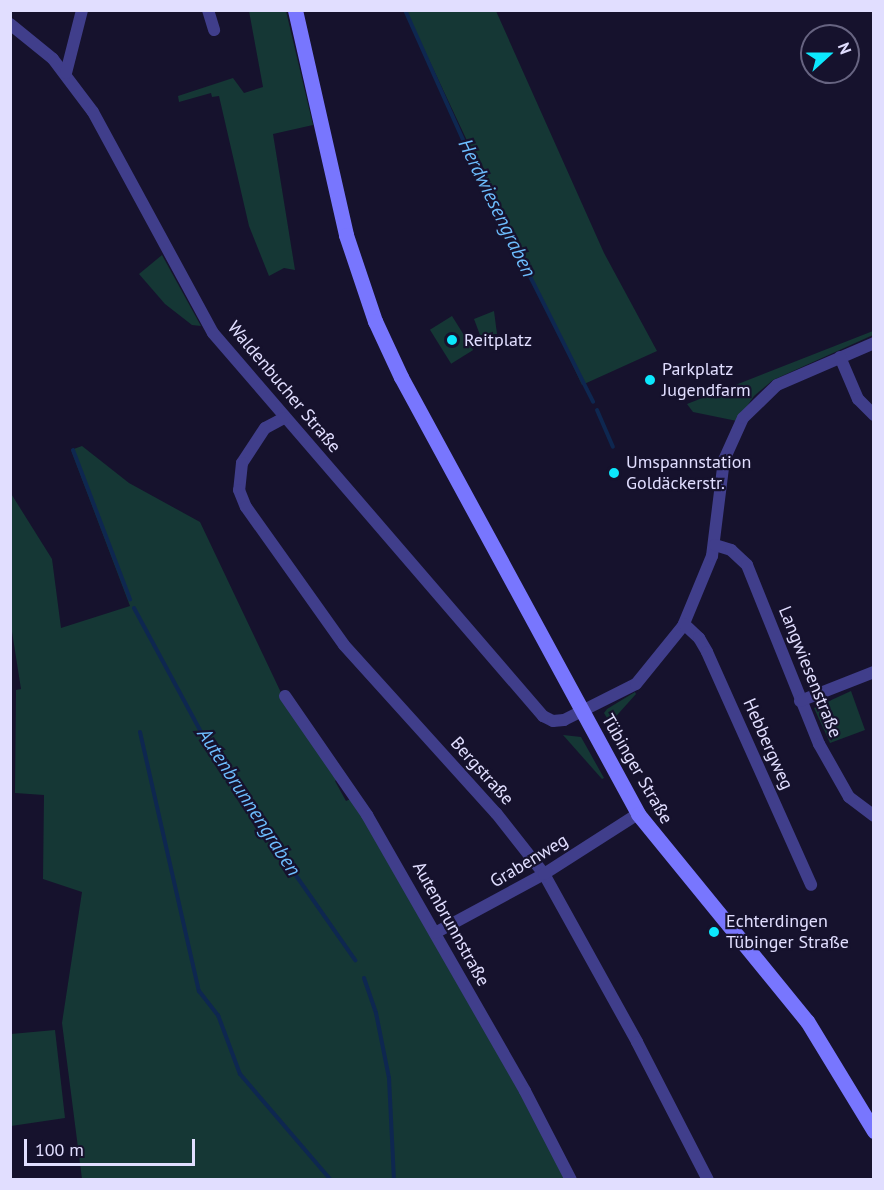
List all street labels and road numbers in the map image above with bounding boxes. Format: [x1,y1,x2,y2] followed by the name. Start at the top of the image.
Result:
[223,317,345,457] street label: Waldenbucher Straße
[774,603,846,741] street label: Langwiesenstraße
[738,695,798,793] street label: Hebbergweg
[597,710,677,828] street label: Tübinger Straße
[446,733,518,809] street label: Bergstraße
[486,829,572,893] street label: Grabenweg
[408,858,494,990] street label: Autenbrunnstraße

